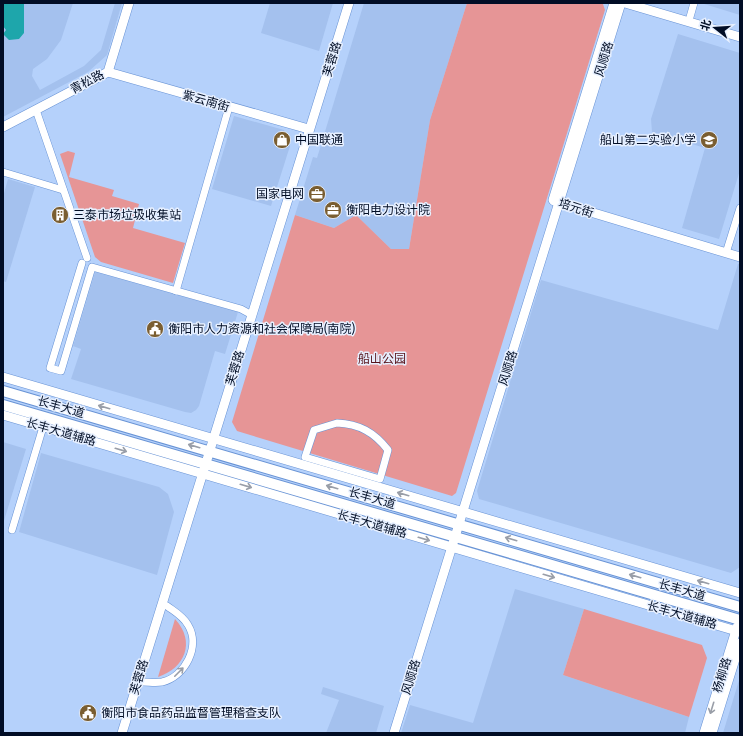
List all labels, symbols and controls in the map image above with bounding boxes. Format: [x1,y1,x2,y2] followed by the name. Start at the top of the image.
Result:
[695,8,735,48] north arrow
[698,18,714,32] text: 北
[320,40,344,78] street label: 芙蓉路
[592,40,616,78] street label: 风顺路
[68,67,106,97] street label: 青松路
[181,88,231,114] street label: 紫云南街
[272,130,292,150] shop icon: 中国联通
[699,130,719,150] school or university icon: 船山第二实验小学
[295,133,343,147] place label: 中国联通
[600,133,696,147] place label: 船山第二实验小学
[307,184,327,204] office icon: 国家电网
[256,187,304,201] place label: 国家电网
[557,196,595,220] street label: 培元街
[323,200,343,220] office icon: 衡阳电力设计院
[346,203,430,217] place label: 衡阳电力设计院
[50,205,70,225] building icon: 三泰市场垃圾收集站
[73,208,181,222] place label: 三泰市场垃圾收集站
[145,319,165,339] public building icon: 衡阳市人力资源和社会保障局(南院)
[168,322,356,336] place label: 衡阳市人力资源和社会保障局(南院)
[223,349,247,387] street label: 芙蓉路
[496,349,520,387] street label: 风顺路
[358,352,406,366] park label: 船山公园
[36,394,86,420] street label: 长丰大道
[97,403,110,410] one-way arrow
[24,415,98,449] street label: 长丰大道辅路
[188,442,201,449] one-way arrow
[114,447,127,454] one-way arrow
[239,483,252,490] one-way arrow
[326,483,339,490] one-way arrow
[347,485,397,511] street label: 长丰大道
[397,490,410,497] one-way arrow
[335,507,409,541] street label: 长丰大道辅路
[504,535,517,542] one-way arrow
[417,536,430,543] one-way arrow
[629,572,642,579] one-way arrow
[542,573,555,580] one-way arrow
[657,577,707,603] street label: 长丰大道
[696,578,709,585] one-way arrow
[645,598,719,632] street label: 长丰大道辅路
[710,656,734,694] street label: 杨柳路
[127,658,151,696] street label: 芙蓉路
[399,658,423,696] street label: 风顺路
[174,667,184,677] one-way arrow
[708,702,715,715] one-way arrow
[78,703,98,723] public building icon: 衡阳市食品药品监督管理稽查支队
[101,706,281,720] place label: 衡阳市食品药品监督管理稽查支队

